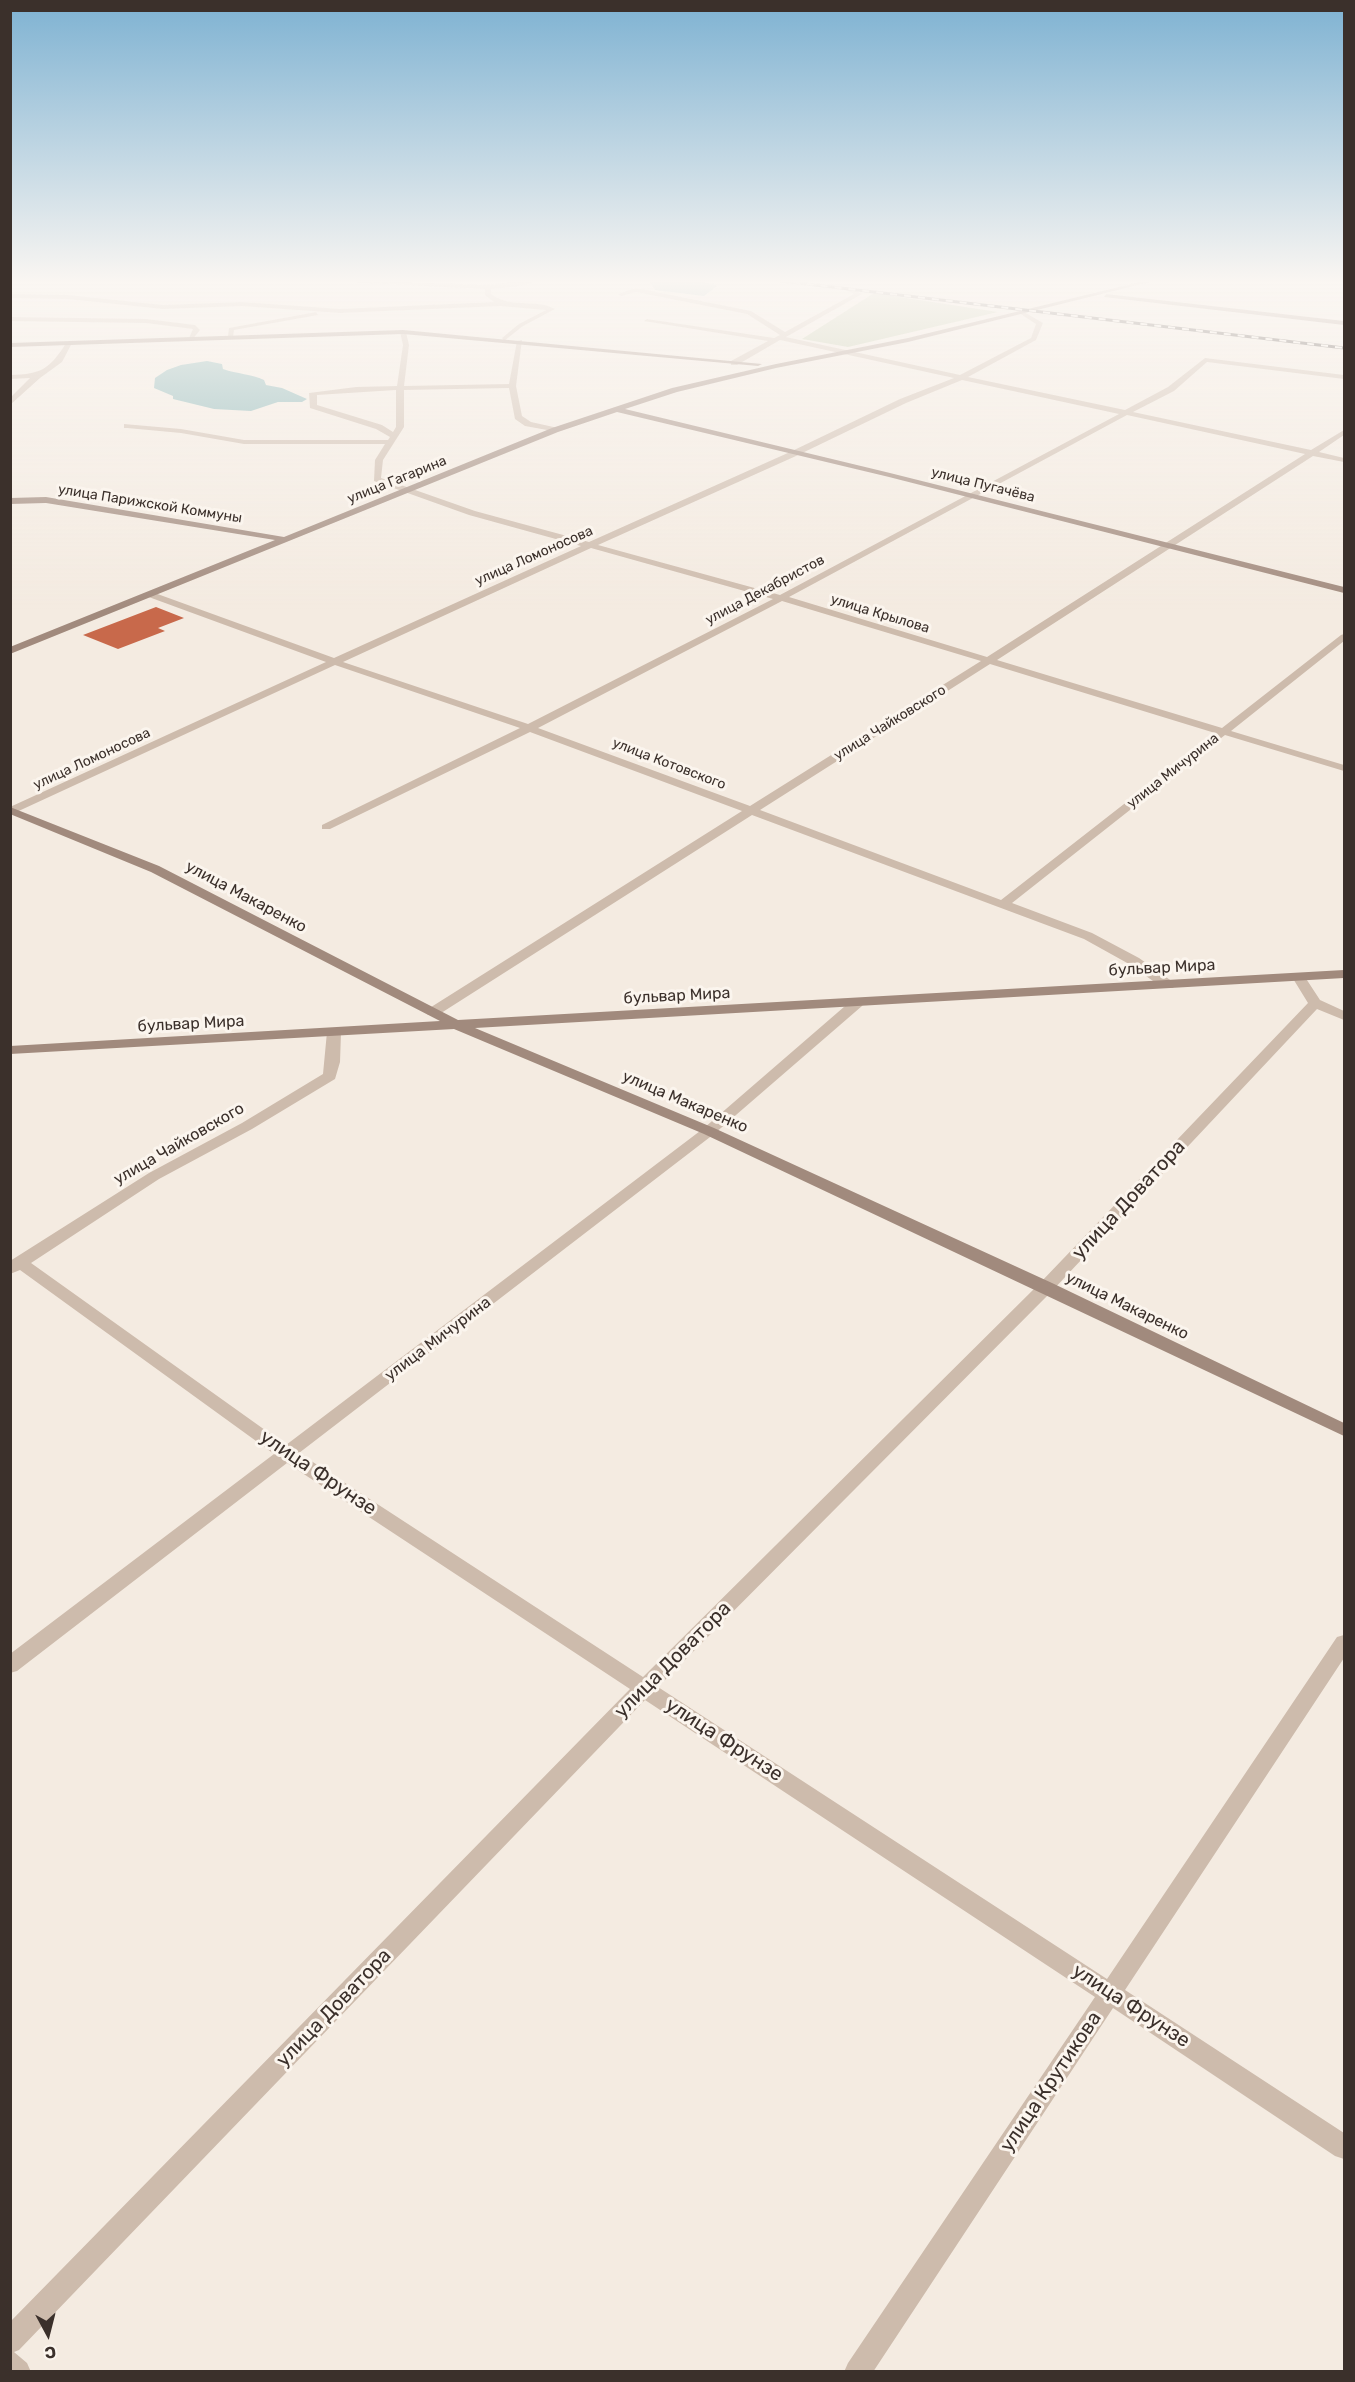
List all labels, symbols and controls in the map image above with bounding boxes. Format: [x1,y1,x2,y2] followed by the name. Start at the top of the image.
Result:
[345,452,449,508] street label: улица Гагарина
[929,464,1037,506] street label: улица Пугачёва
[57,481,243,527] street label: улица Парижской Коммуны
[473,522,595,590] street label: улица Ломоносова
[703,551,827,629] street label: улица Декабристов
[828,591,932,637] street label: улица Крылова
[831,682,949,764] street label: улица Чайковского
[31,725,153,793] street label: улица Ломоносова
[1124,730,1222,812] street label: улица Мичурина
[610,735,728,793] street label: улица Котовского
[182,857,310,937] street label: улица Макаренко
[1108,956,1216,980] street label: бульвар Мира
[623,984,731,1008] street label: бульвар Мира
[137,1012,245,1036] street label: бульвар Мира
[619,1067,751,1137] street label: улица Макаренко
[110,1099,248,1189] street label: улица Чайковского
[1067,1135,1191,1265] street label: улица Доватора
[1062,1268,1192,1344] street label: улица Макаренко
[381,1293,495,1385] street label: улица Мичурина
[255,1425,381,1521] street label: улица Фрунзе
[610,1597,736,1723] street label: улица Доватора
[661,1693,787,1787] street label: улица Фрунзе
[272,1944,396,2072] street label: улица Доватора
[1068,1959,1194,2053] street label: улица Фрунзе
[995,2007,1107,2157] street label: улица Крутикова
[18,2304,78,2364] north arrow
[44,2342,57,2362] text: С

